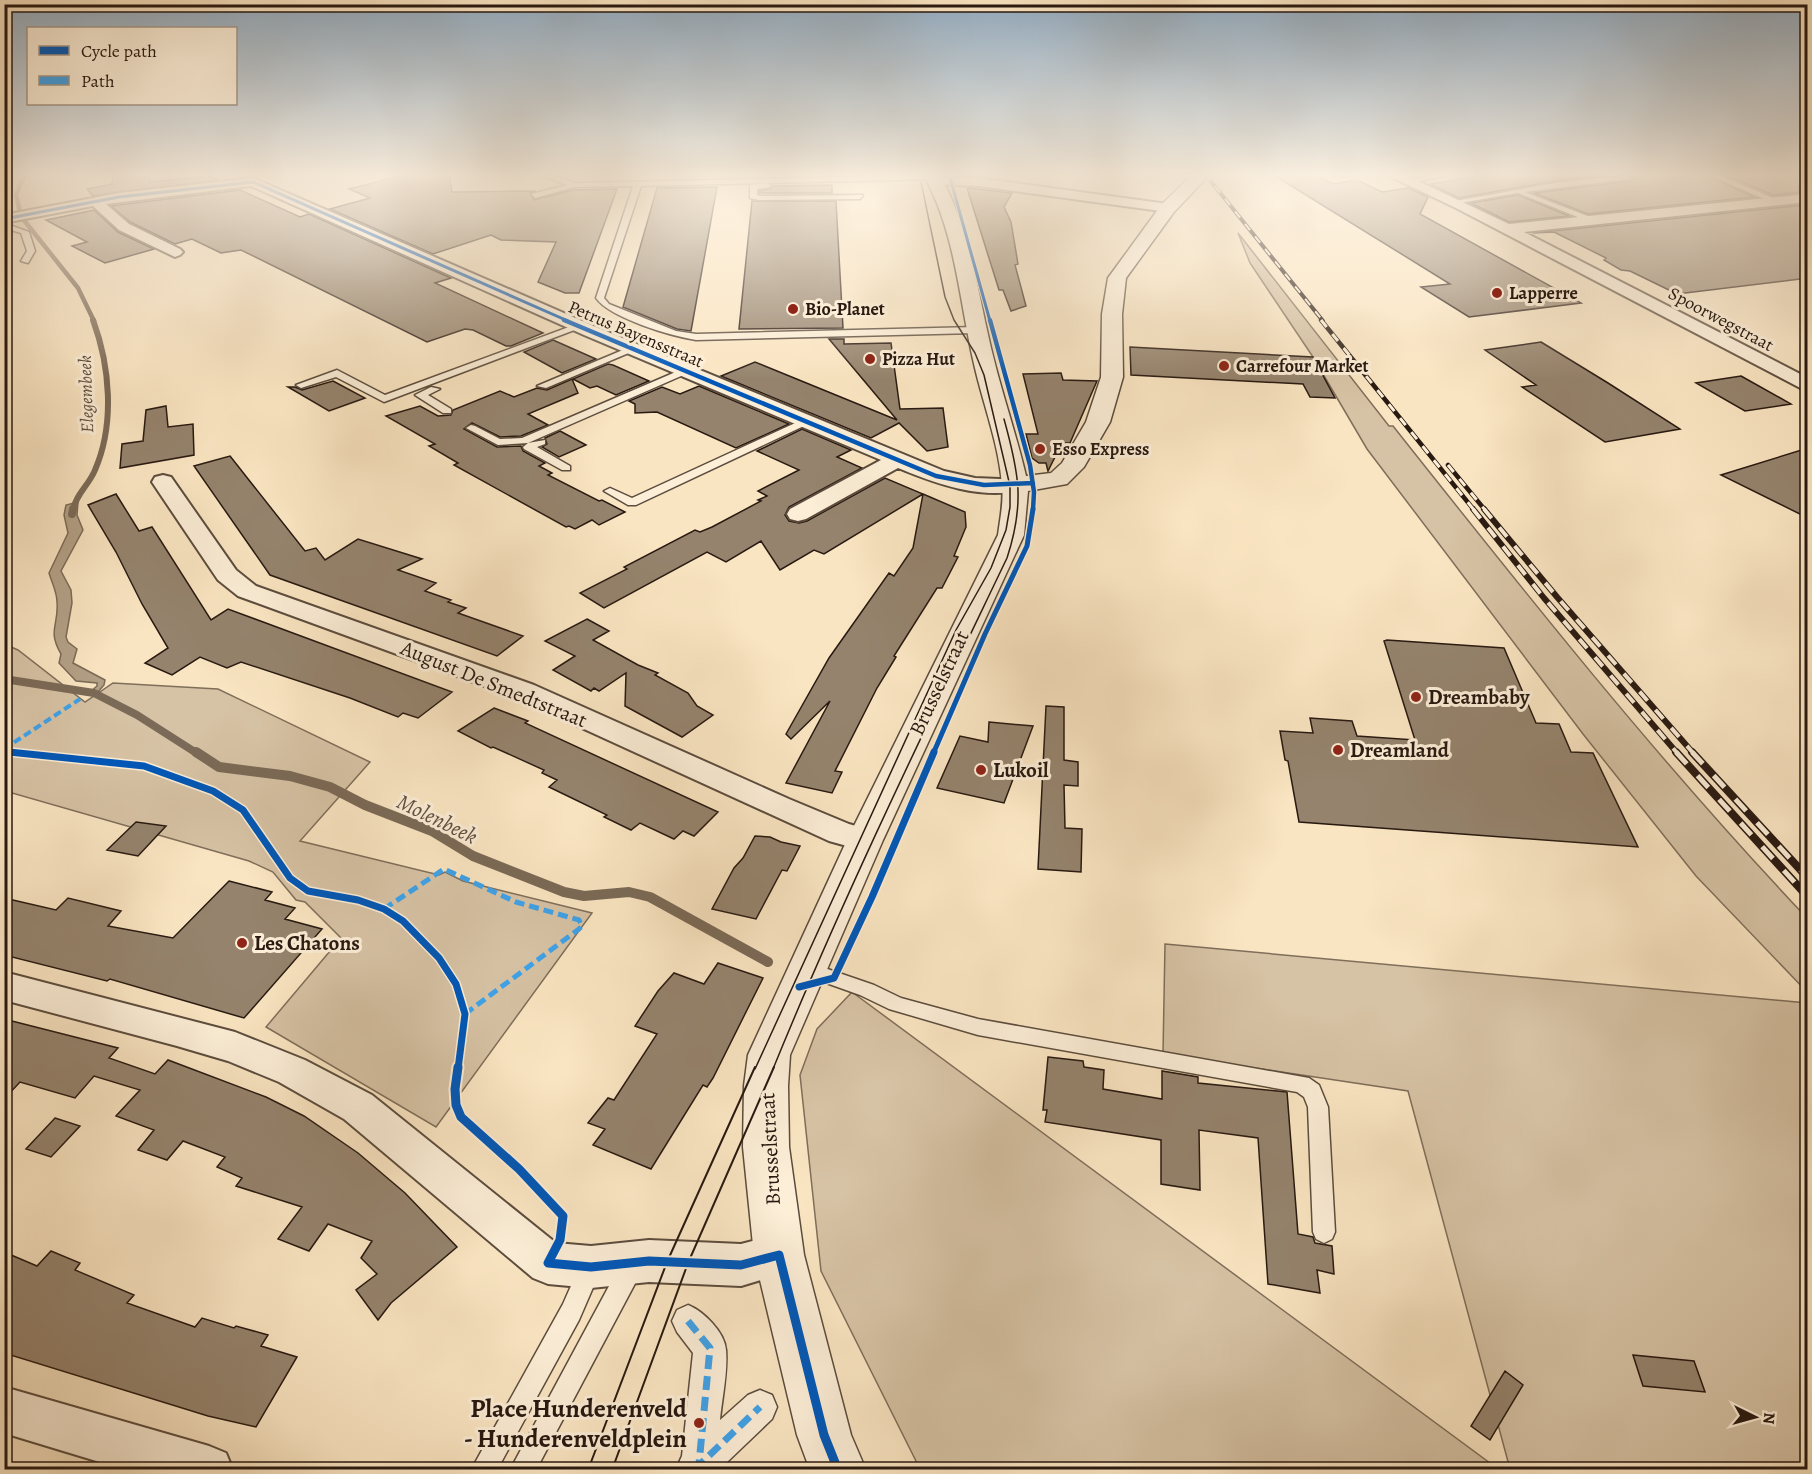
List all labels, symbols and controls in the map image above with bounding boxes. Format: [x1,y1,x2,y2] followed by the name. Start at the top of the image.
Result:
[27,27,237,105] legend
[81,39,157,63] text: Cycle path
[81,69,115,93] text: Path
[1509,281,1578,305] place label: Lapperre
[1664,281,1778,357] street label: Spoorwegstraat
[1490,286,1504,300] marker: Lapperre
[565,295,707,373] street label: Petrus Bayensstraat
[805,297,885,321] place label: Bio-Planet
[786,302,800,316] marker: Bio-Planet
[882,347,955,371] place label: Pizza Hut
[863,352,877,366] marker: Pizza Hut
[1236,354,1369,378] place label: Carrefour Market
[73,355,99,433] water label: Elegembeek
[1217,359,1231,373] marker: Carrefour Market
[1052,437,1149,461] place label: Esso Express
[1033,442,1047,456] marker: Esso Express
[902,626,976,740] street label: Brusselstraat
[396,633,591,734] street label: August De Smedtstraat
[1428,683,1531,711] place label: Dreambaby
[1409,690,1423,704] marker: Dreambaby
[1350,736,1450,764] place label: Dreamland
[1331,743,1345,757] marker: Dreamland
[993,756,1049,784] place label: Lukoil
[974,763,988,777] marker: Lukoil
[392,787,483,851] water label: Molenbeek
[254,929,360,957] place label: Les Chatons
[235,936,249,950] marker: Les Chatons
[753,1092,787,1206] street label: Brusselstraat
[1725,1387,1785,1447] north arrow
[464,1391,688,1456] place label: Place Hunderenveld - Hunderenveldplein
[1757,1411,1780,1425] text: N
[692,1416,706,1430] marker: Place Hunderenveld - Hunderenveldplein

